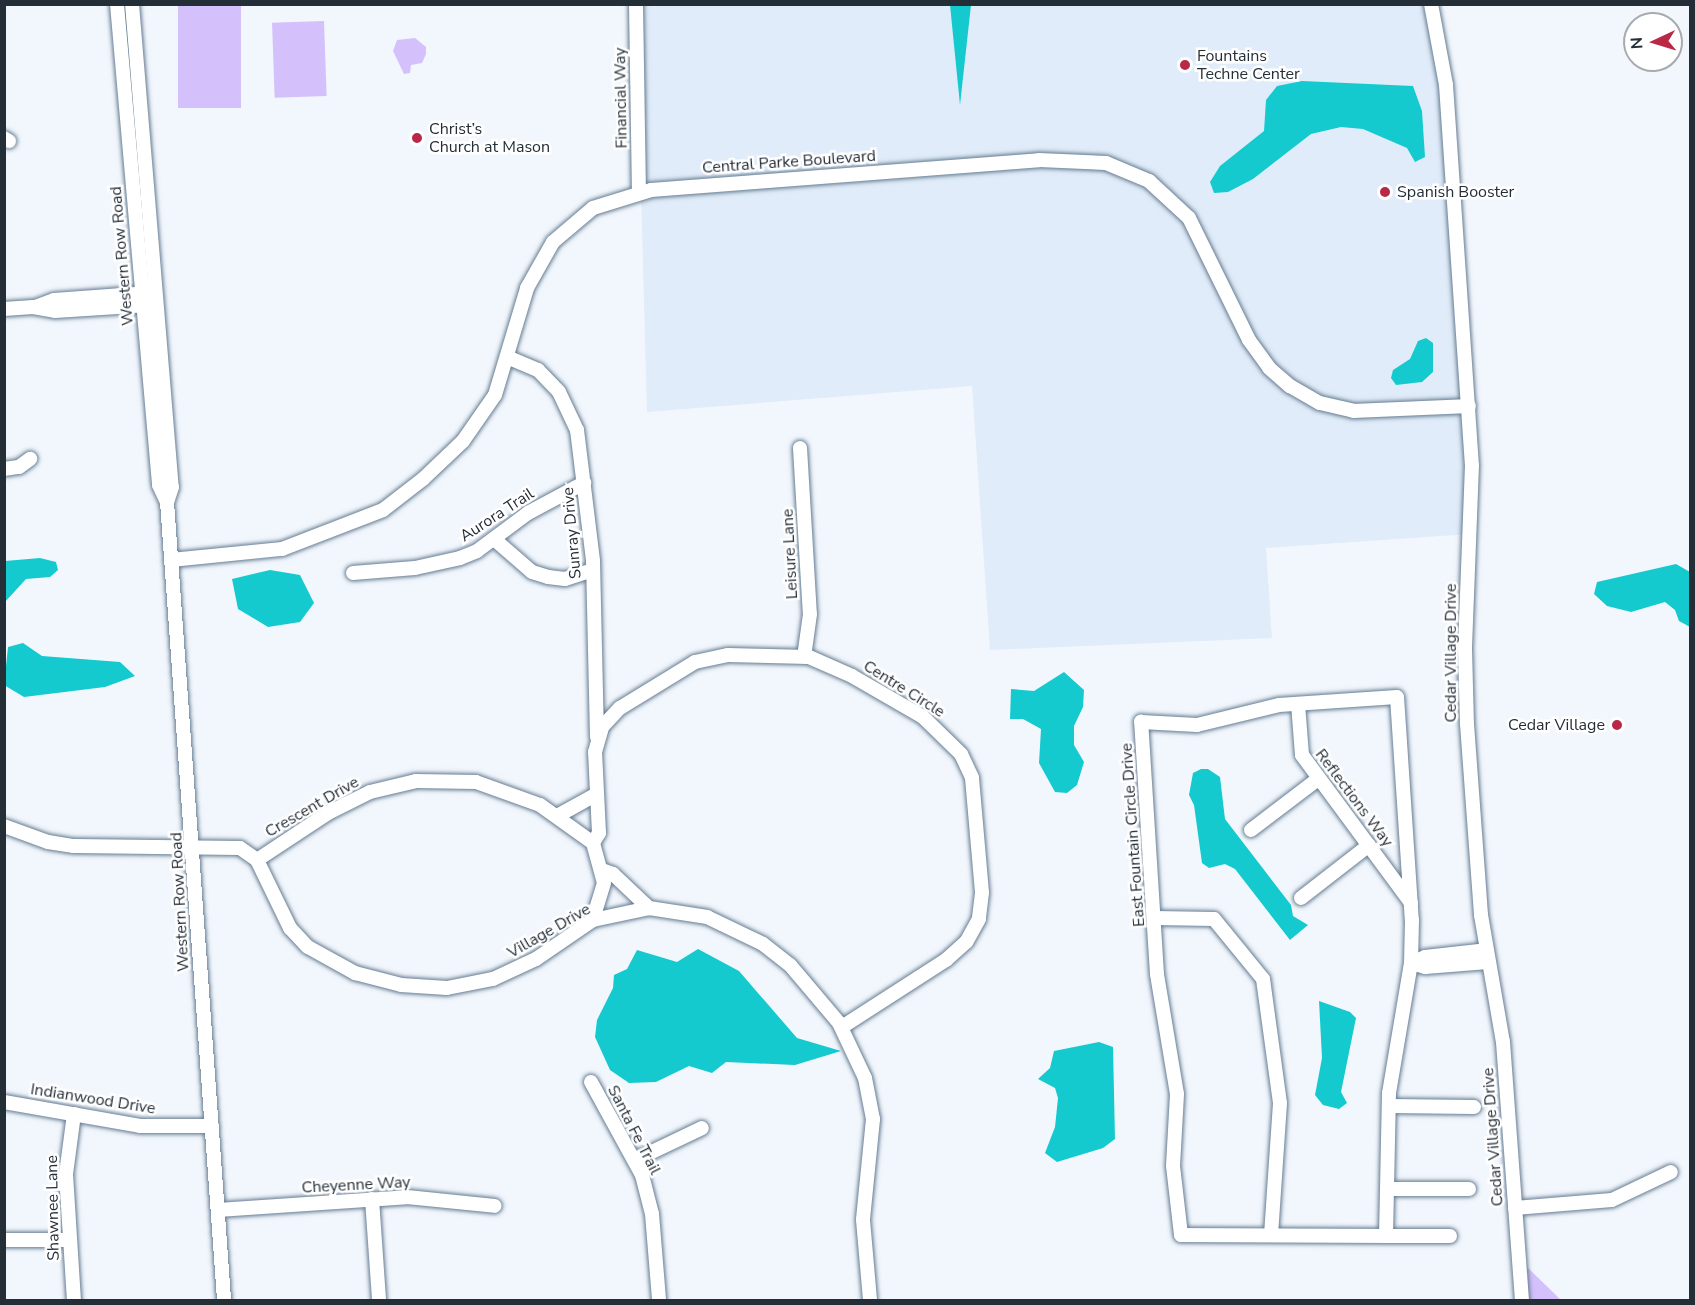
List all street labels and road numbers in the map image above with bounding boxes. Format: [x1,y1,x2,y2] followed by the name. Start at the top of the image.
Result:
[611,47,631,149] street label: Financial Way
[702,146,876,178] street label: Central Parke Boulevard
[106,186,138,326] street label: Western Row Road
[456,484,538,546] street label: Aurora Trail
[558,486,586,580] street label: Sunray Drive
[778,508,802,600] street label: Leisure Lane
[1441,583,1461,723] street label: Cedar Village Drive
[860,656,948,722] street label: Centre Circle
[1117,742,1149,928] street label: East Fountain Circle Drive
[1311,745,1397,851] street label: Reflections Way
[262,772,362,842] street label: Crescent Drive
[167,832,193,972] street label: Western Row Road
[504,900,594,962] street label: Village Drive
[1479,1067,1507,1207] street label: Cedar Village Drive
[29,1080,157,1118] street label: Indianwood Drive
[603,1082,665,1178] street label: Santa Fe Trail
[42,1155,64,1261] street label: Shawnee Lane
[301,1173,411,1197] street label: Cheyenne Way

